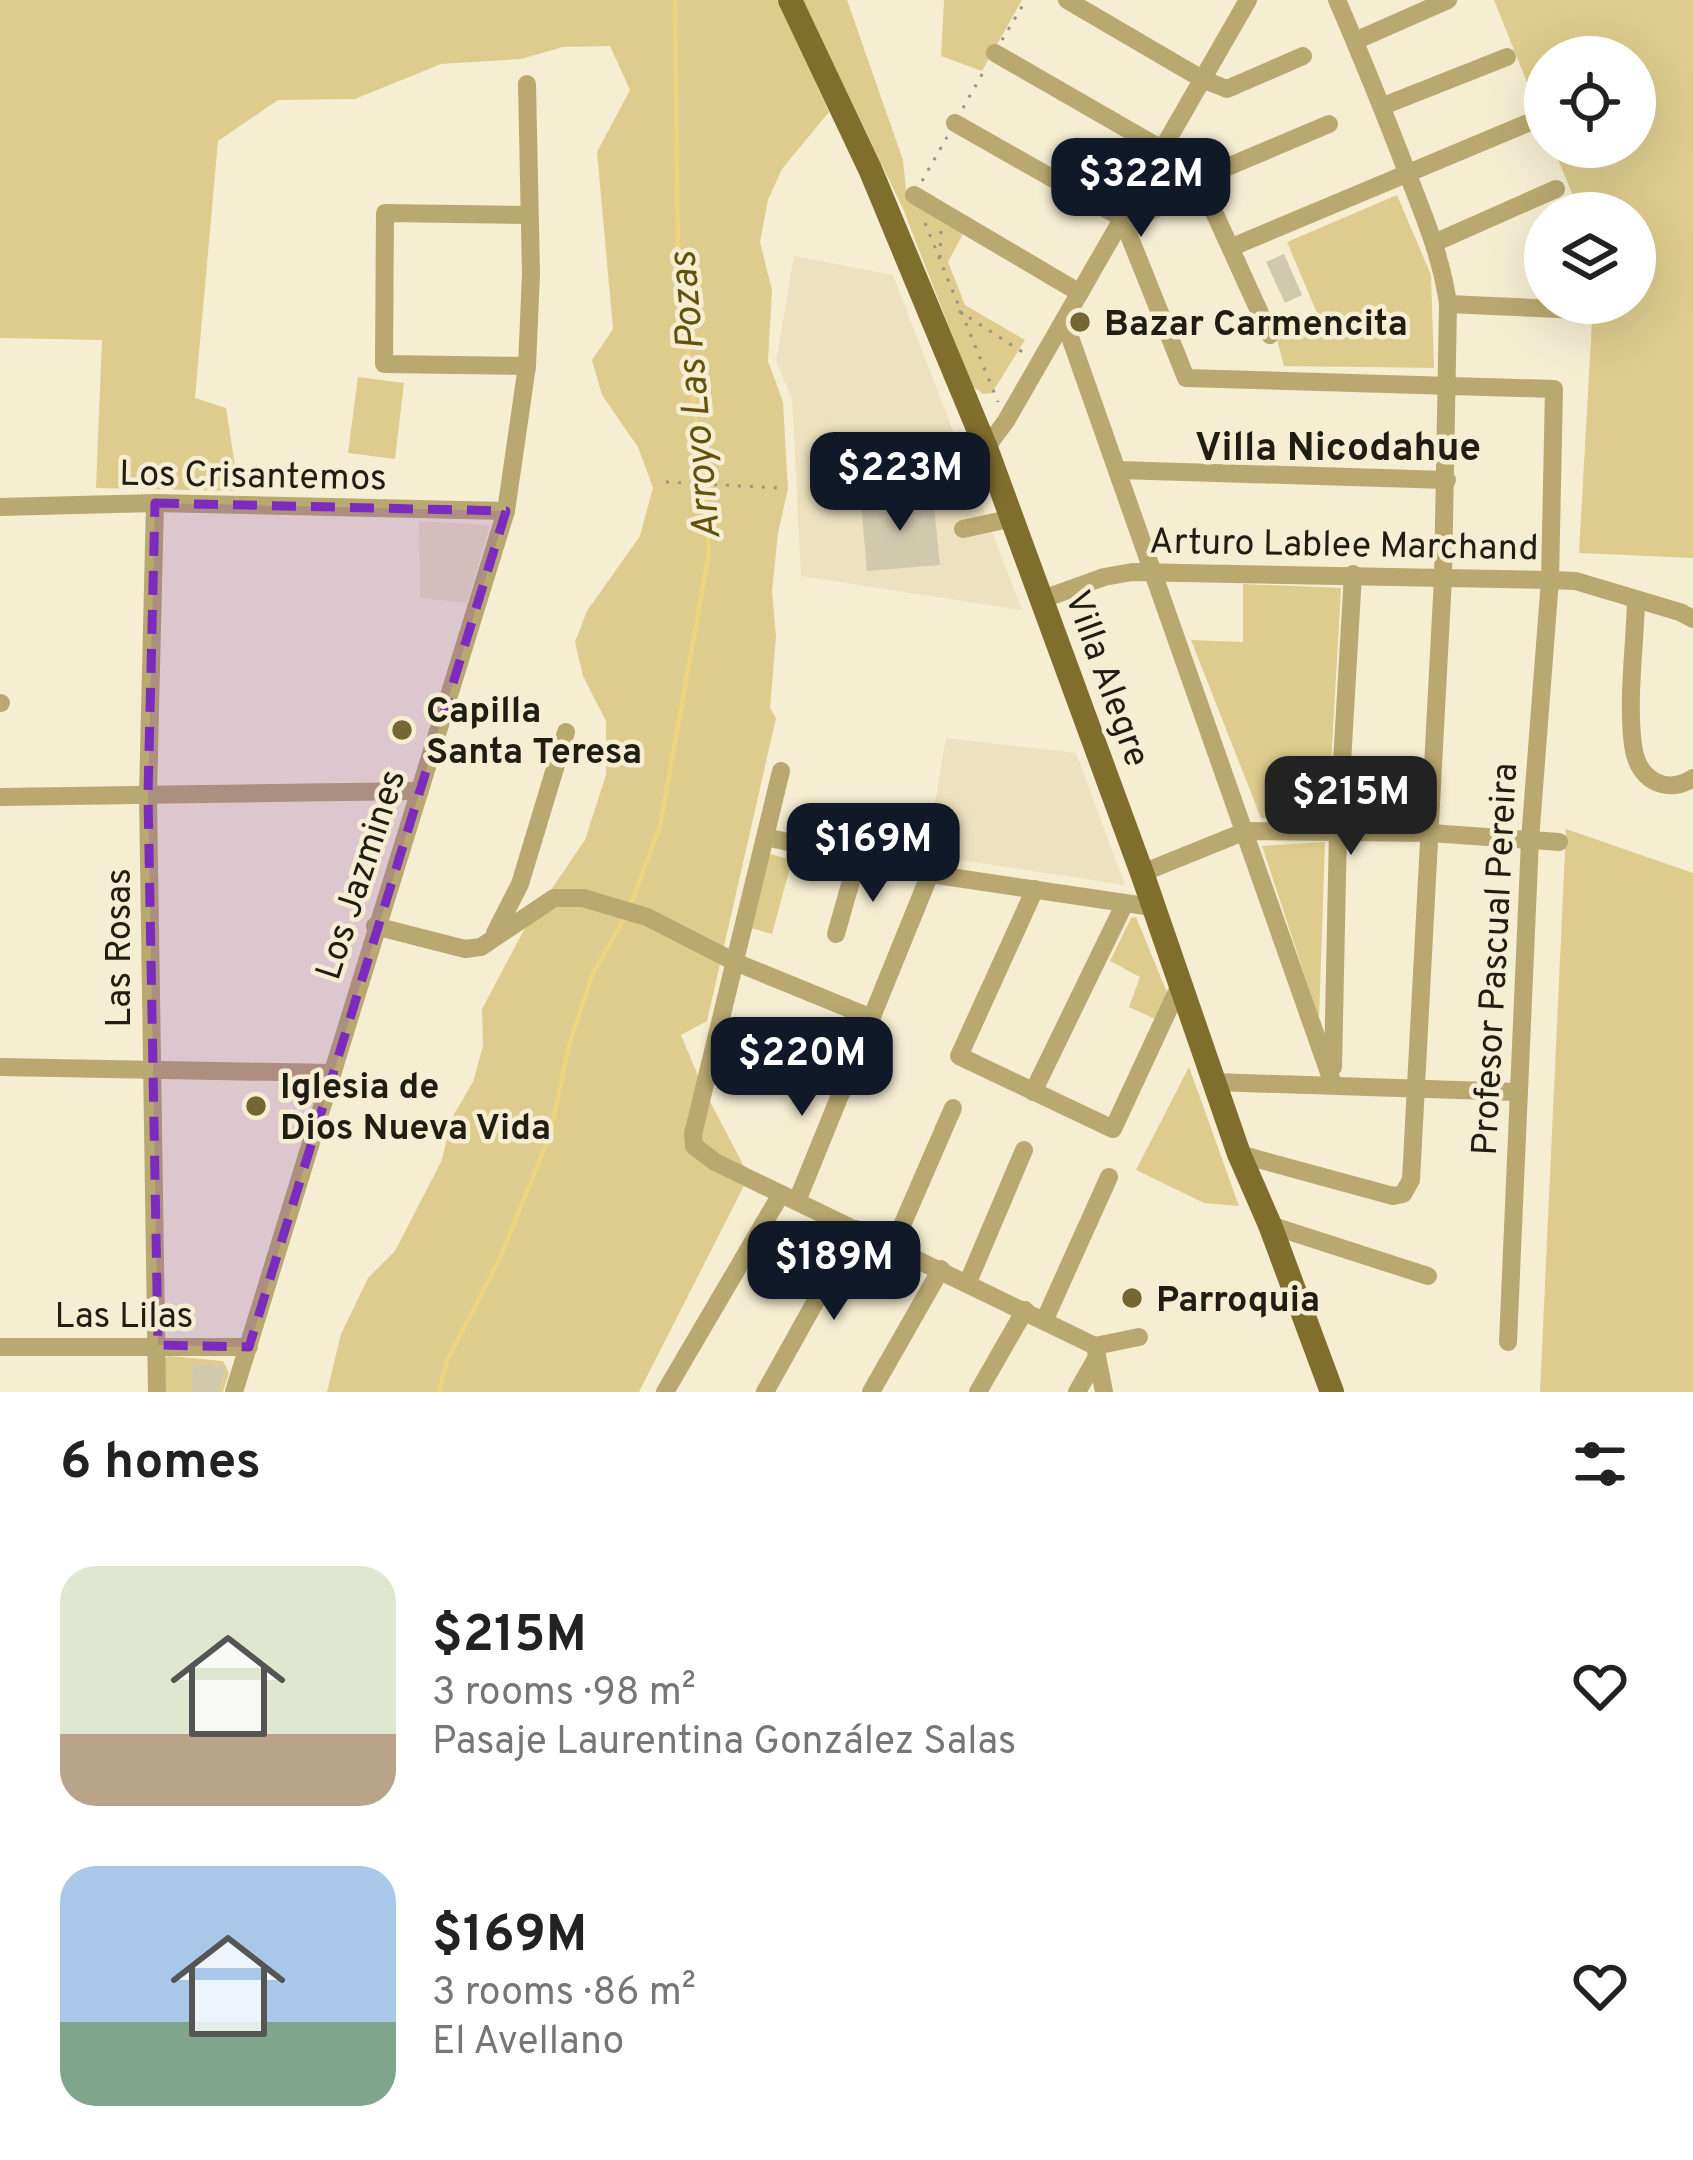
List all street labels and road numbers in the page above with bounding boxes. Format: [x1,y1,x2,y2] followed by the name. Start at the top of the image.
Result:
[119,453,387,503] street label: Los Crisantemos
[1149,521,1539,573] street label: Arturo Lablee Marchand
[1052,585,1158,774] street label: Villa Alegre
[1464,762,1530,1157] street label: Profesor Pascual Pereira
[307,764,418,986] street label: Los Jazmines
[98,868,144,1028] street label: Las Rosas
[55,1295,193,1341] street label: Las Lilas

